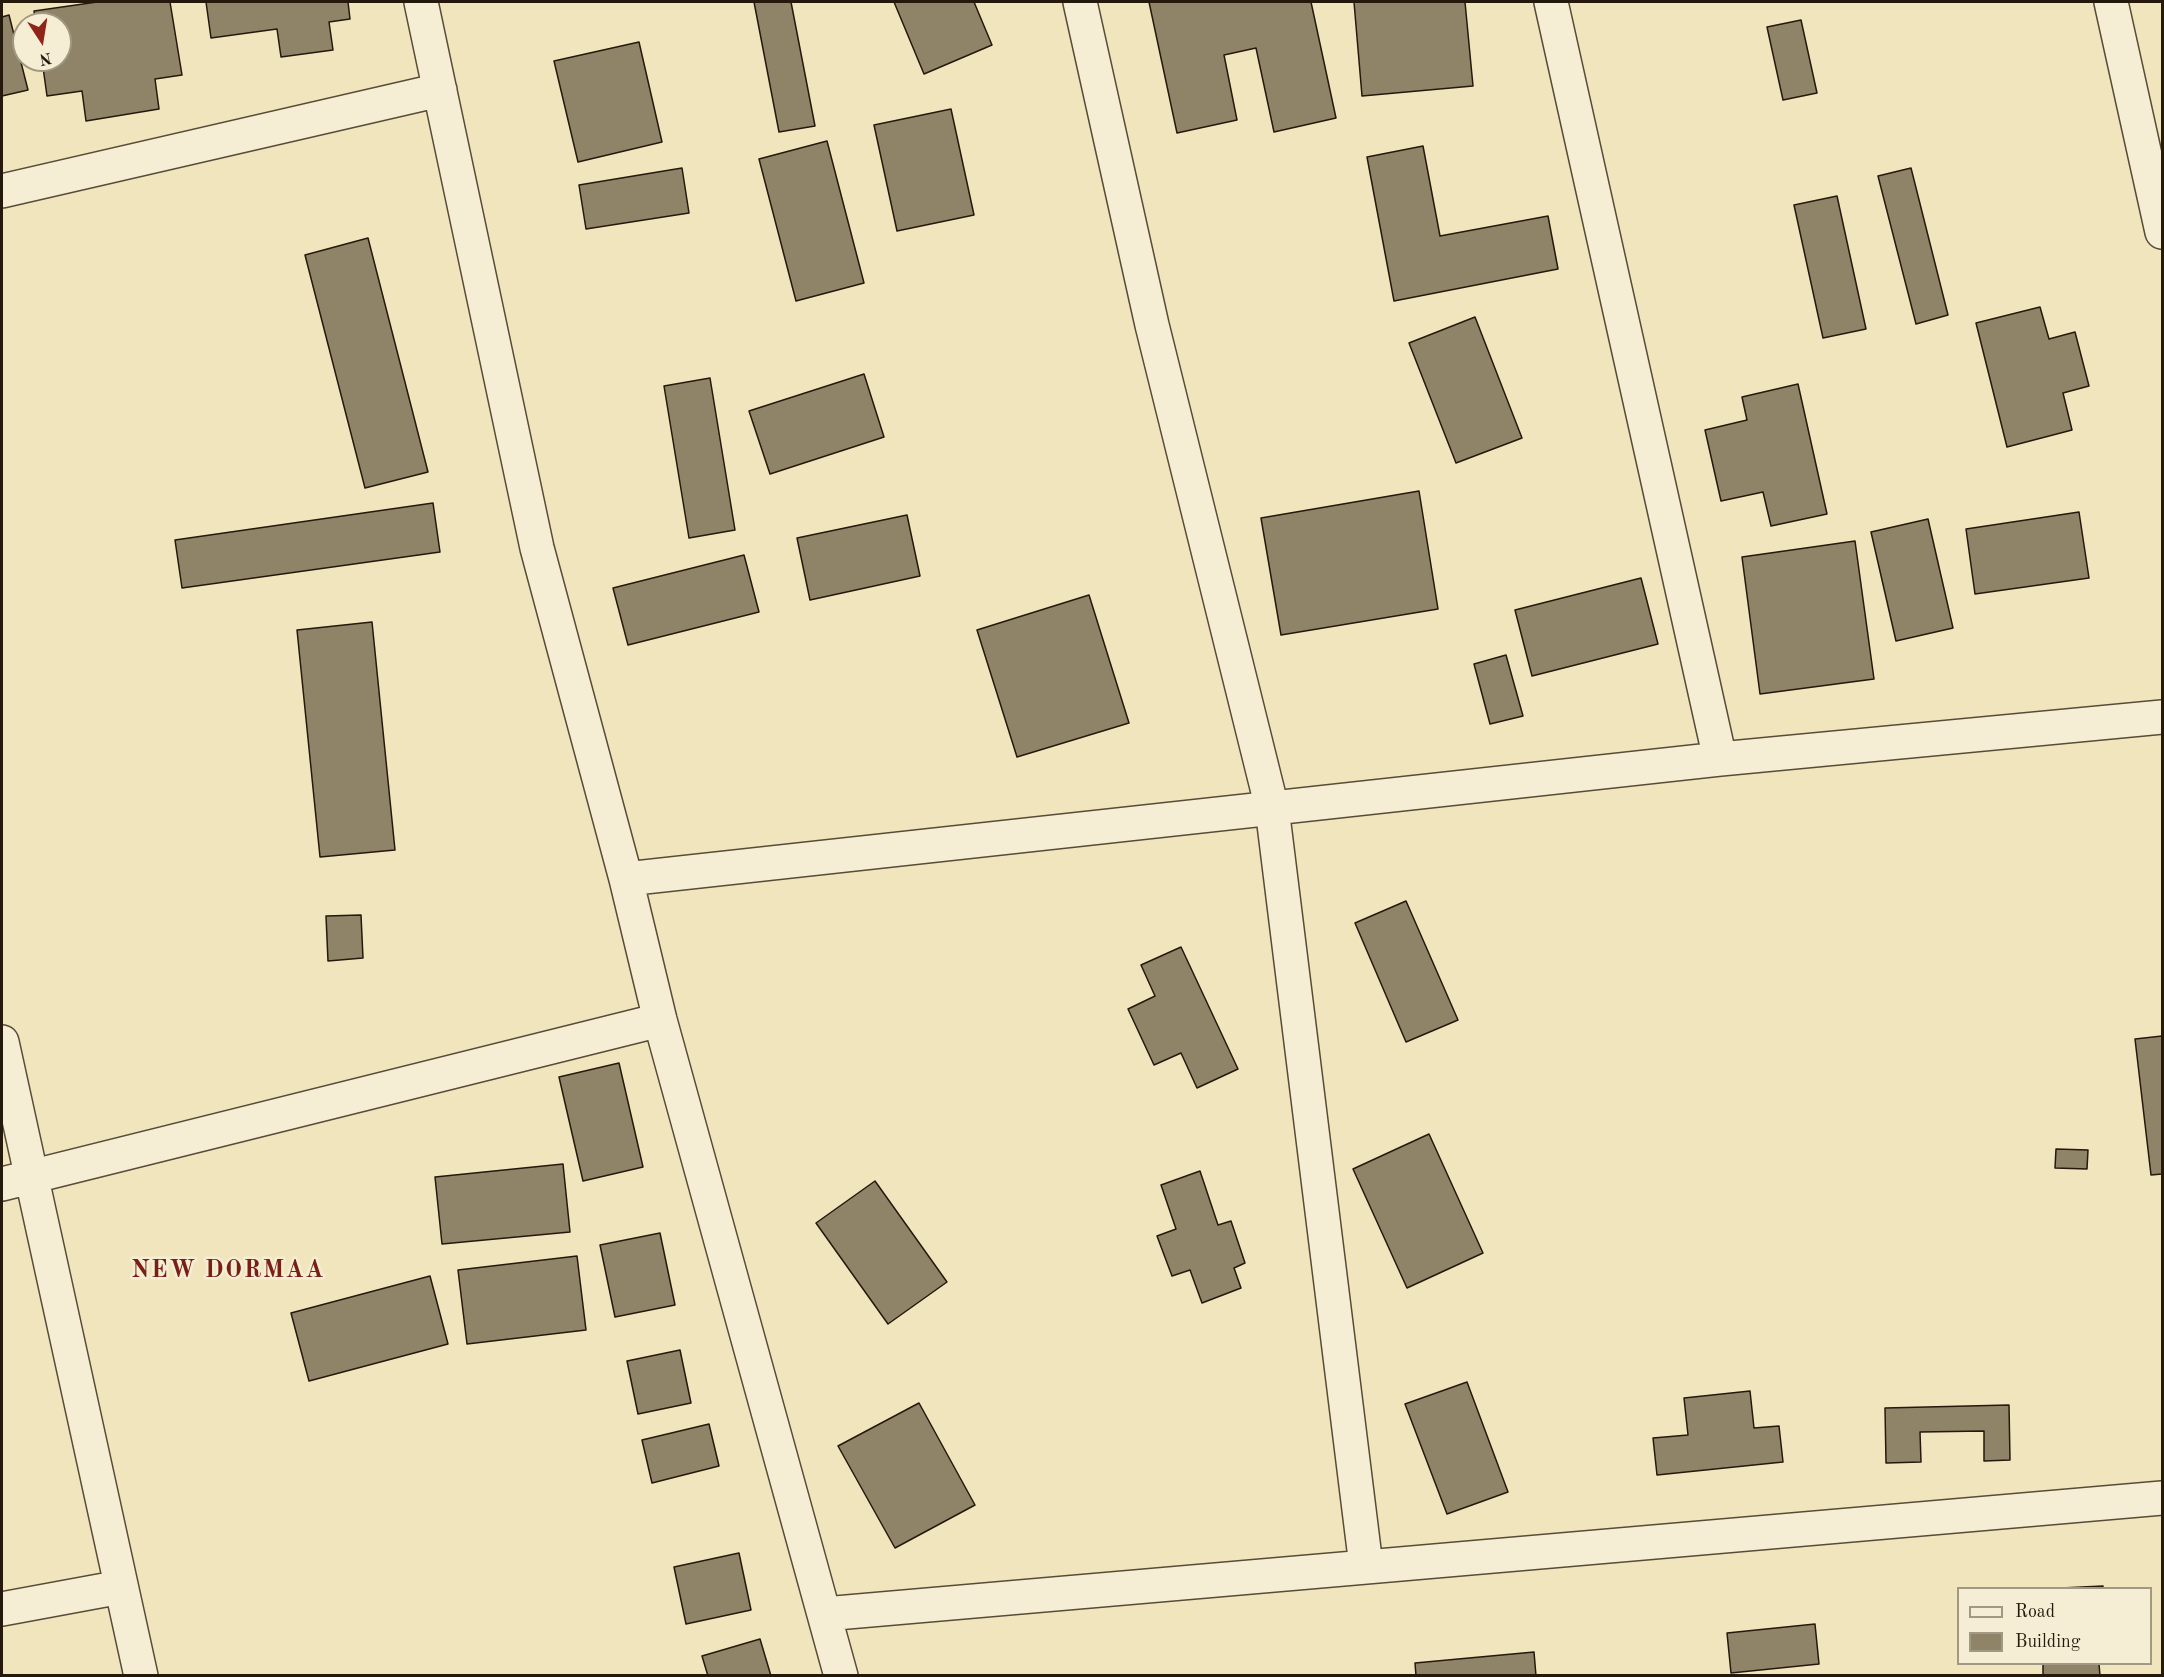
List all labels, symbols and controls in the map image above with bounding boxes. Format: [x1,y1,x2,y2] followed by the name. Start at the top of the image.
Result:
[12,12,72,72] north arrow
[38,49,53,67] text: N
[131,1257,325,1285] district label: NEW DORMAA
[1957,1587,2152,1665] legend
[2015,1603,2055,1621] text: Road
[2015,1633,2080,1651] text: Building

